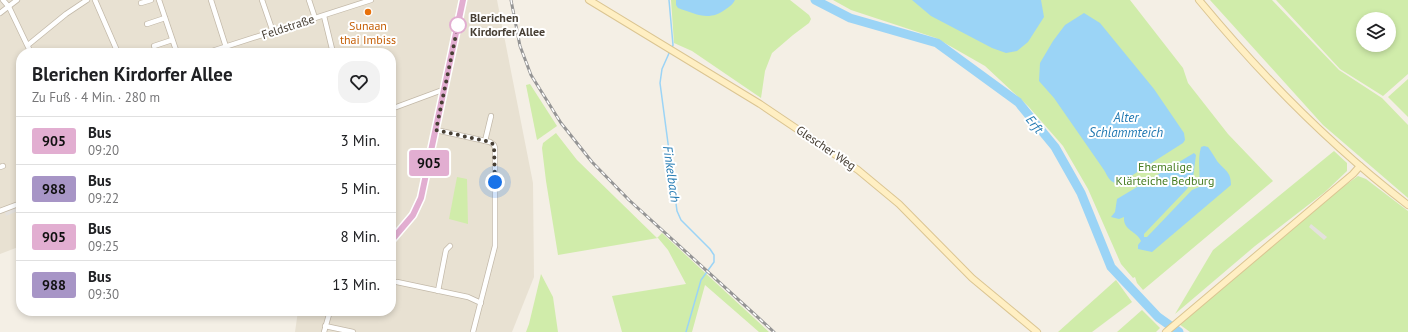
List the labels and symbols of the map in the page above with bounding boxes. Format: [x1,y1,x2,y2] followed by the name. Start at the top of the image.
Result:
[363,7,373,17] marker: Sunaan thai Imbiss
[470,10,545,39] place label: Blerichen Kirdorfer Allee
[260,11,316,42] street label: Feldstraße
[449,16,467,34] marker: Blerichen Kirdorfer Allee
[340,18,396,47] place label: Sunaan thai Imbiss
[1089,109,1163,141] water label: Alter Schlammteich
[1022,112,1048,138] water label: Erft
[793,122,859,173] street label: Glescher Weg
[659,145,684,204] water label: Finkelbach
[406,150,452,176] line badge: 905
[1116,159,1214,188] park label: Ehemalige Klärteiche Bedburg
[485,172,505,192] your location

